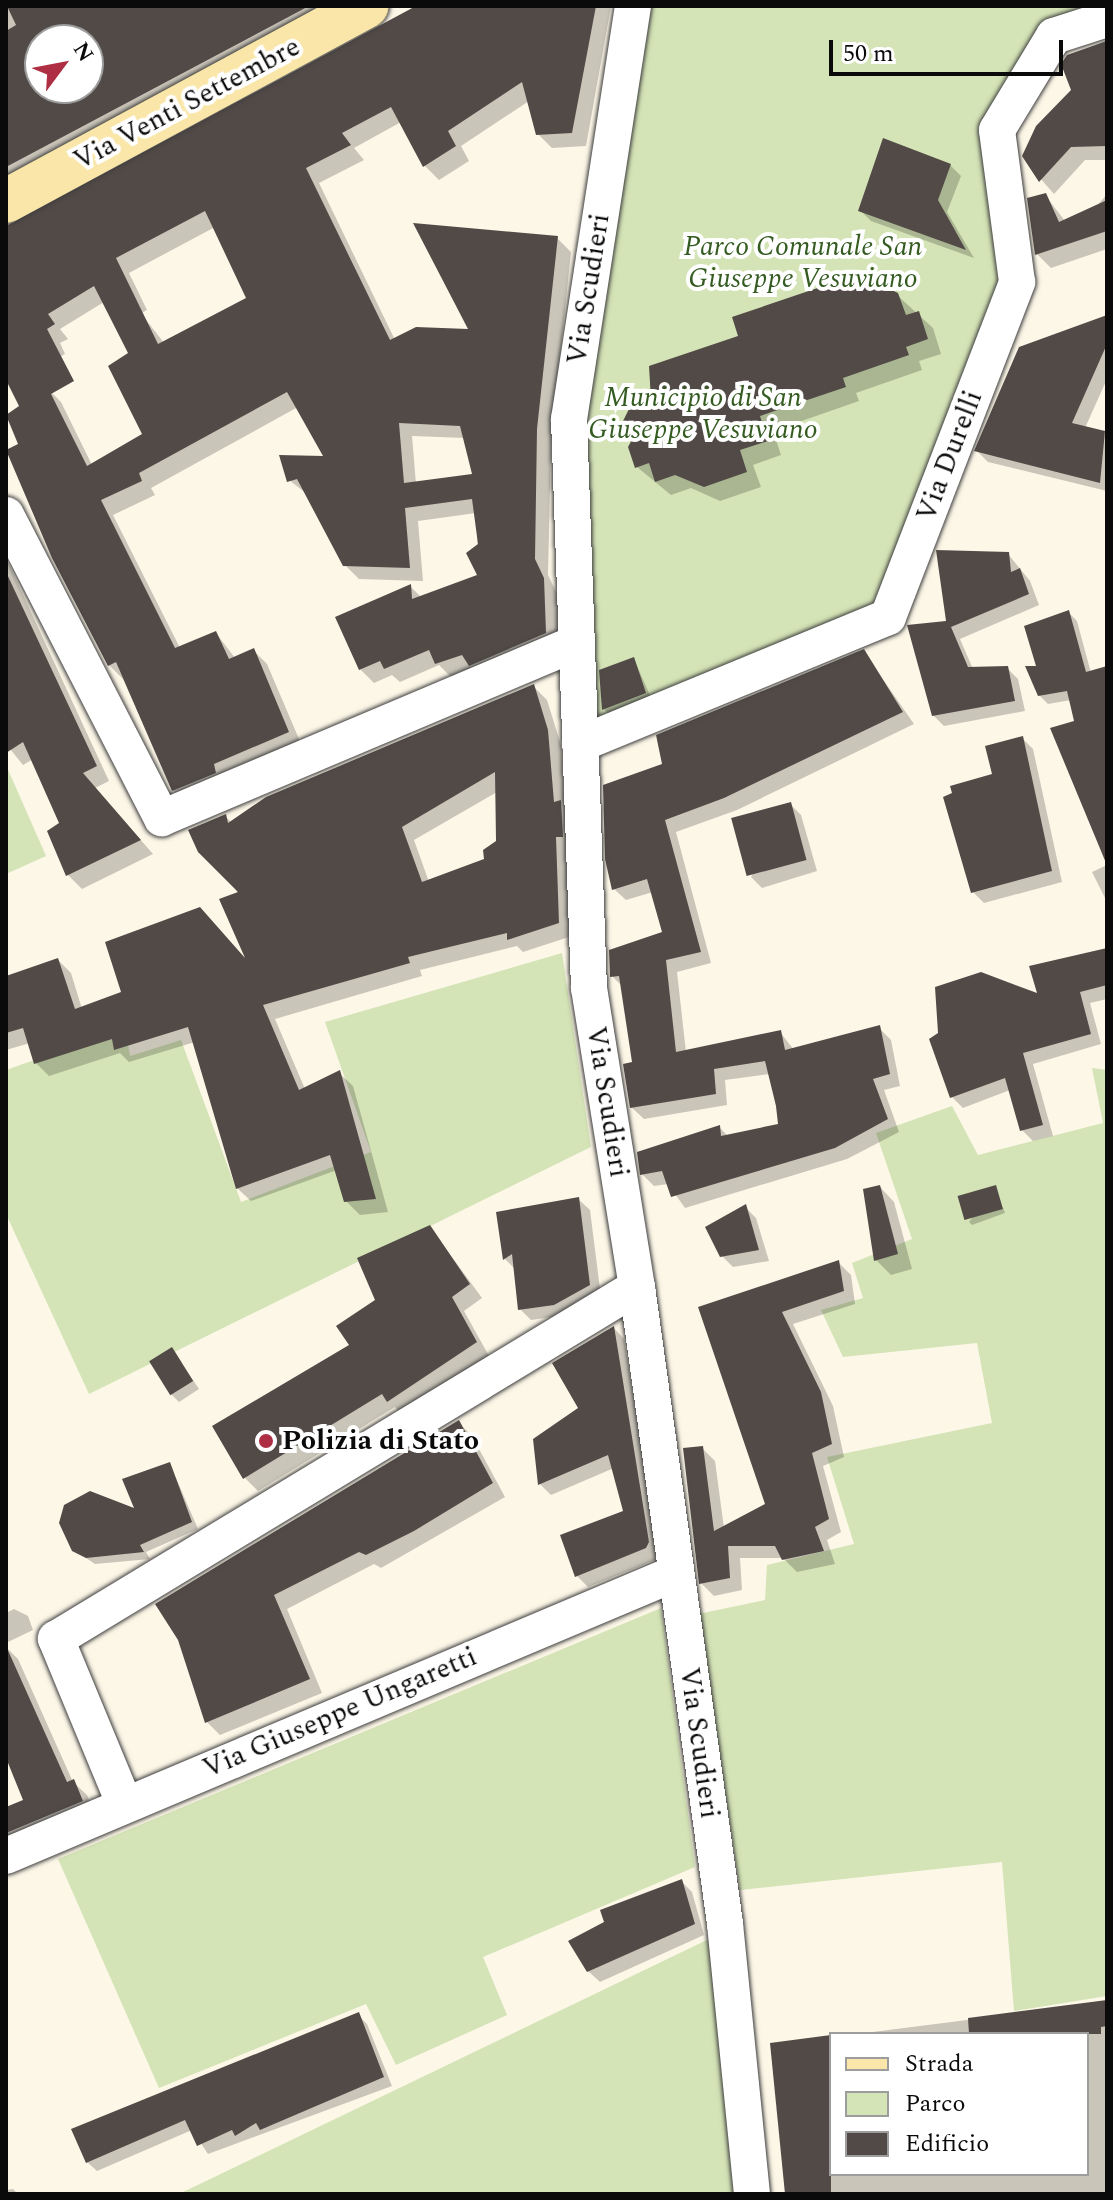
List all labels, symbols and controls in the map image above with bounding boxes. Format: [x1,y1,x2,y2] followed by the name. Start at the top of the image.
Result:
[24,24,104,104] north arrow
[833,24,1067,74] scale bar
[68,30,306,178] street label: Via Venti Settembre
[64,36,102,68] text: N
[843,36,894,72] text: 50 m
[560,211,618,367] street label: Via Scudieri
[684,230,922,296] park label: Parco Comunale San Giuseppe Vesuviano
[588,381,818,447] park label: Municipio di San Giuseppe Vesuviano
[910,386,990,526] street label: Via Durelli
[578,1024,636,1180] street label: Via Scudieri
[282,1424,479,1458] place label: Polizia di Stato
[257,1432,275,1450] marker: Polizia di Stato
[198,1640,482,1786] street label: Via Giuseppe Ungaretti
[672,1665,726,1821] street label: Via Scudieri
[829,2032,1089,2176] legend
[905,2046,973,2082] text: Strada
[905,2086,966,2122] text: Parco
[905,2126,989,2162] text: Edificio

